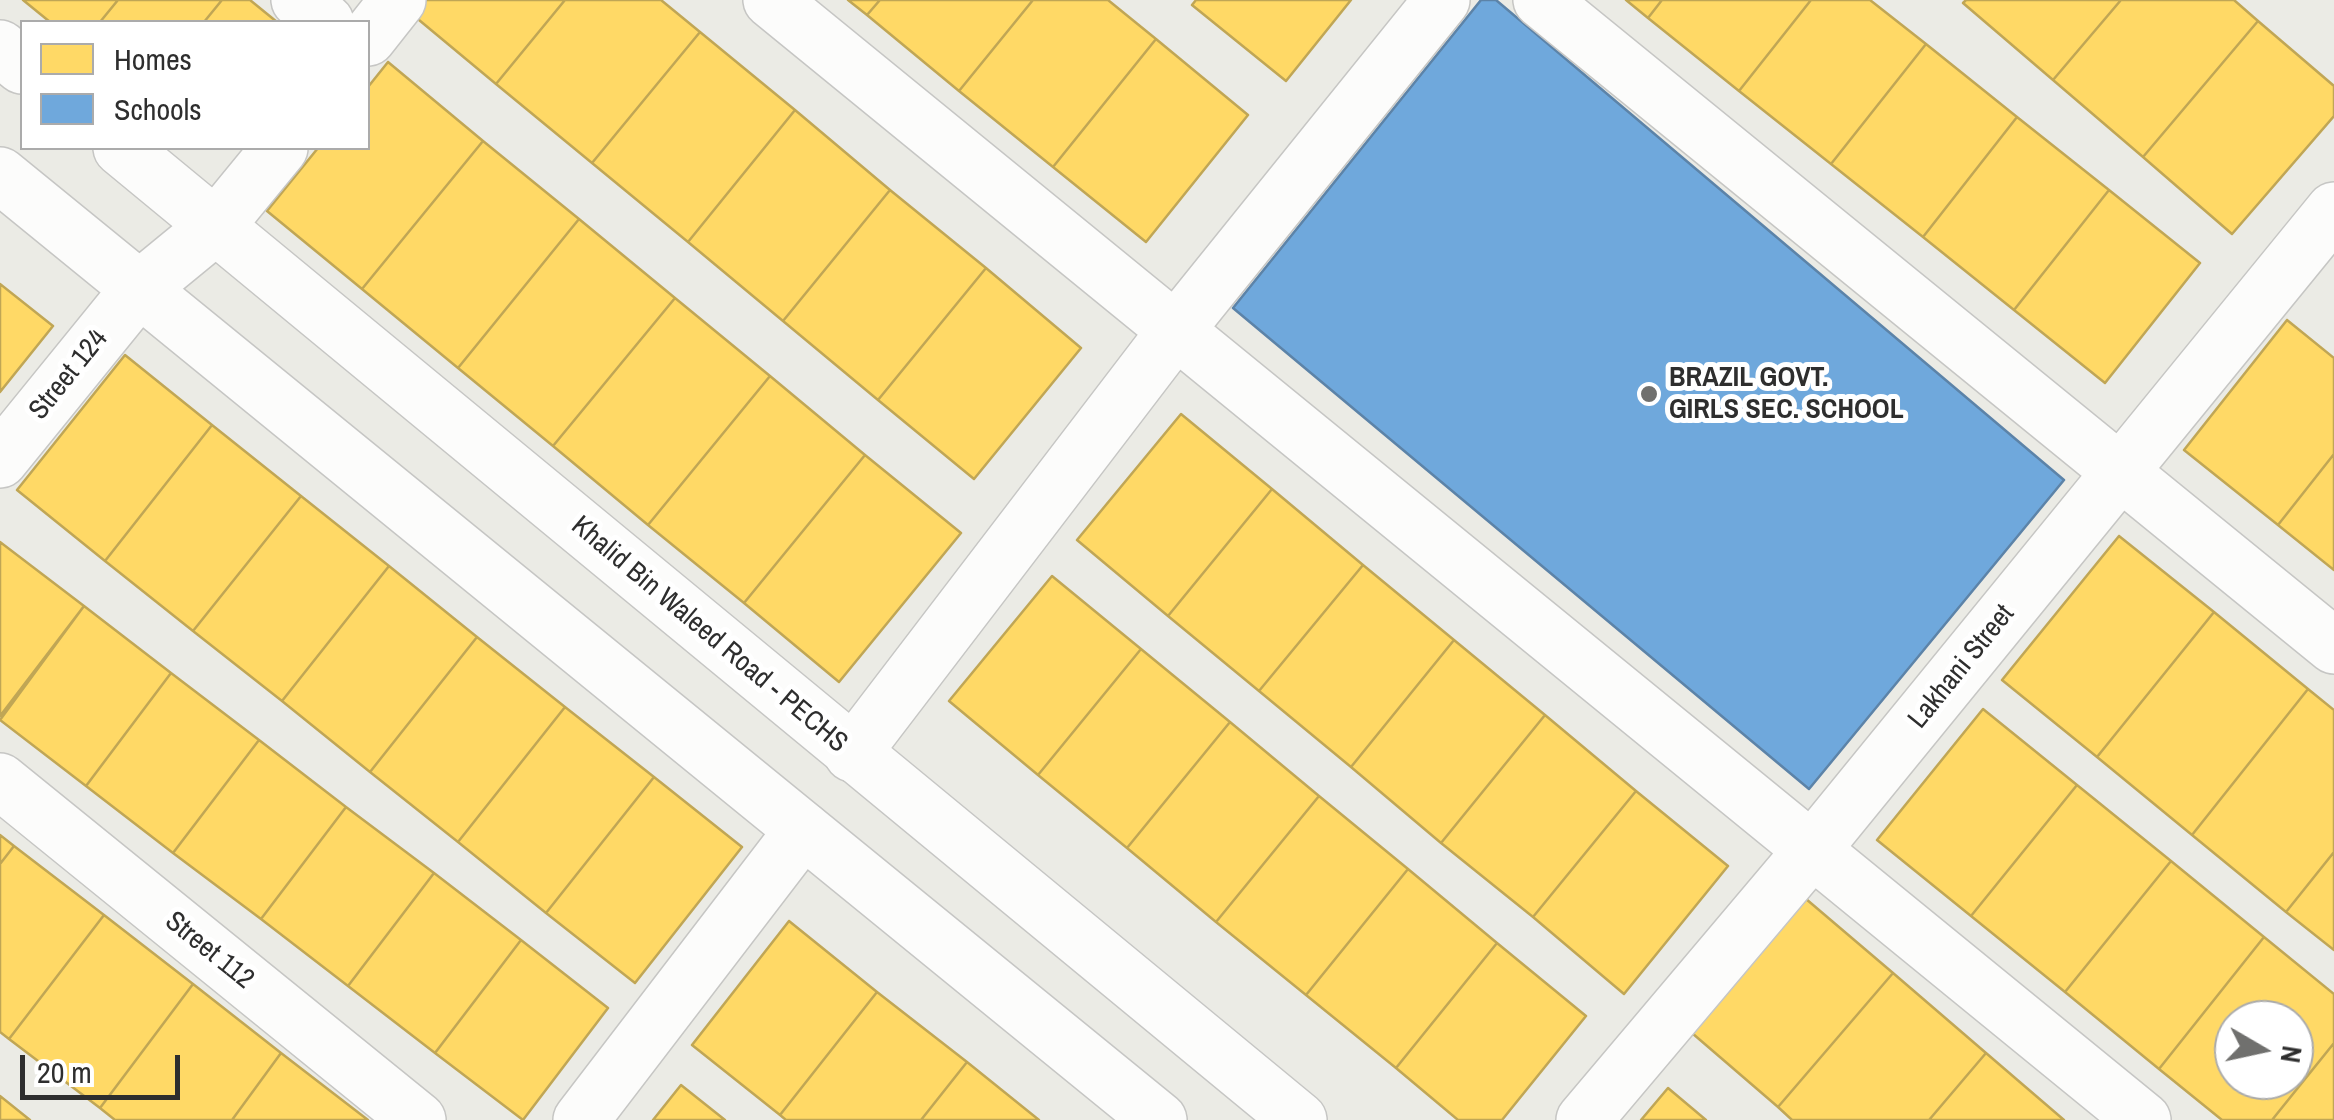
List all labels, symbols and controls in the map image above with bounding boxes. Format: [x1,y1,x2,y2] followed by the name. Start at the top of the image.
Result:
[20,20,370,150] legend
[114,39,192,79] text: Homes
[114,89,202,129] text: Schools
[23,323,115,427] street label: Street 124
[1669,361,1904,427] place label: BRAZIL GOVT. GIRLS SEC. SCHOOL
[1638,383,1660,405] marker: BRAZIL GOVT. GIRLS SEC. SCHOOL
[564,510,854,760] street label: Khalid Bin Waleed Road - PECHS
[1902,598,2022,736] street label: Lakhani Street
[158,905,260,997] street label: Street 112
[2214,1000,2314,1100] north arrow
[25,1035,185,1097] scale bar
[2272,1043,2312,1066] text: N
[37,1052,92,1092] text: 20 m

